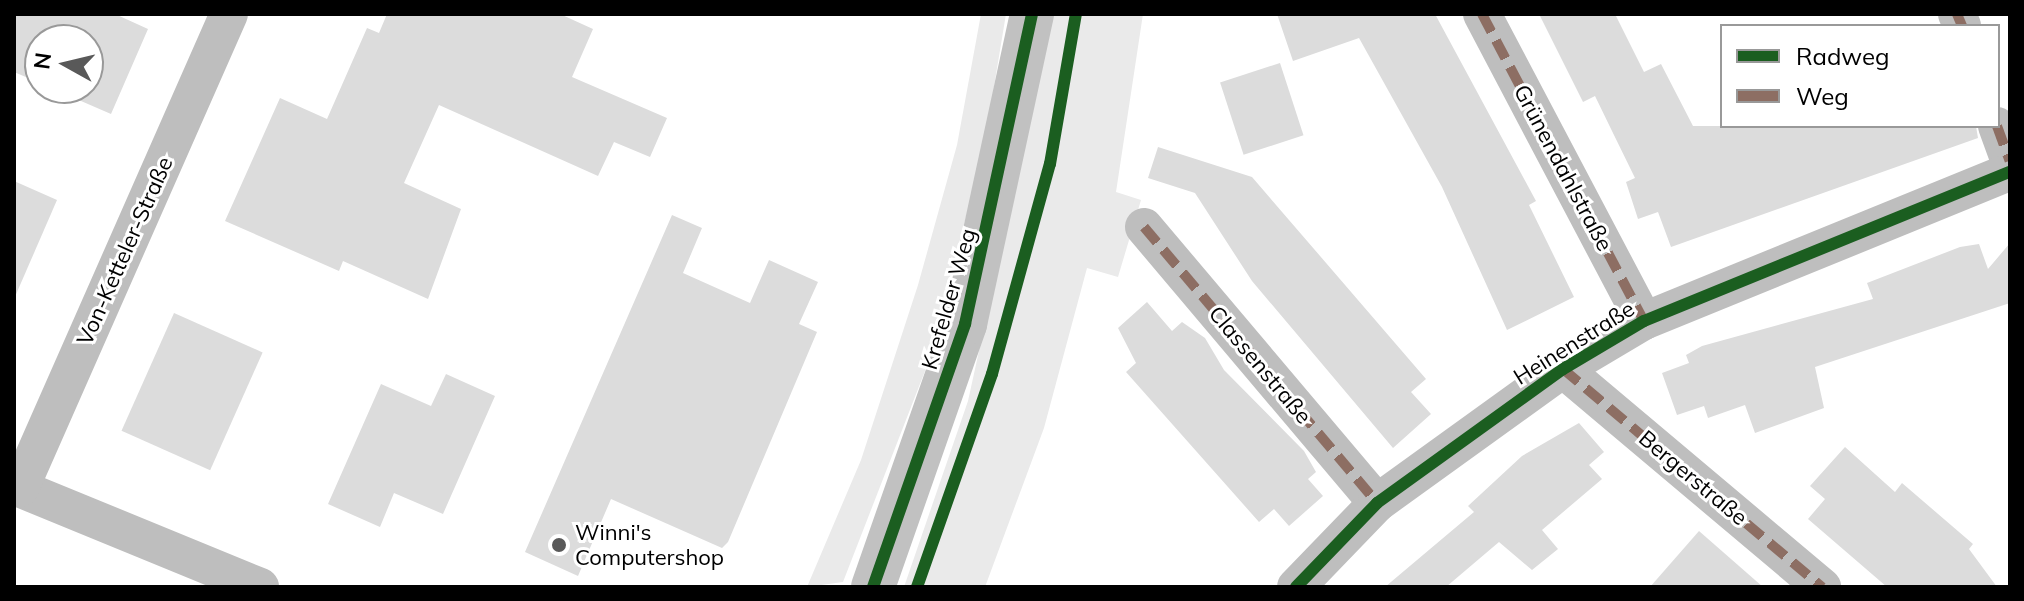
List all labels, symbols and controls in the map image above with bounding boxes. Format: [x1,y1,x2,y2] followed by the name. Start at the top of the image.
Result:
[24,24,104,104] north arrow
[1720,24,2000,128] legend
[1796,41,1890,71] text: Radweg
[27,51,57,71] text: N
[1508,80,1618,256] street label: Grünendahlstraße
[1796,81,1849,111] text: Weg
[72,153,178,349] street label: Von-Ketteler-Straße
[916,225,982,373] street label: Krefelder Weg
[1509,295,1639,391] street label: Heinenstraße
[1203,301,1317,429] street label: Classenstraße
[1633,425,1753,531] street label: Bergerstraße
[575,519,724,570] place label: Winni's Computershop
[550,536,568,554] marker: Winni's Computershop

